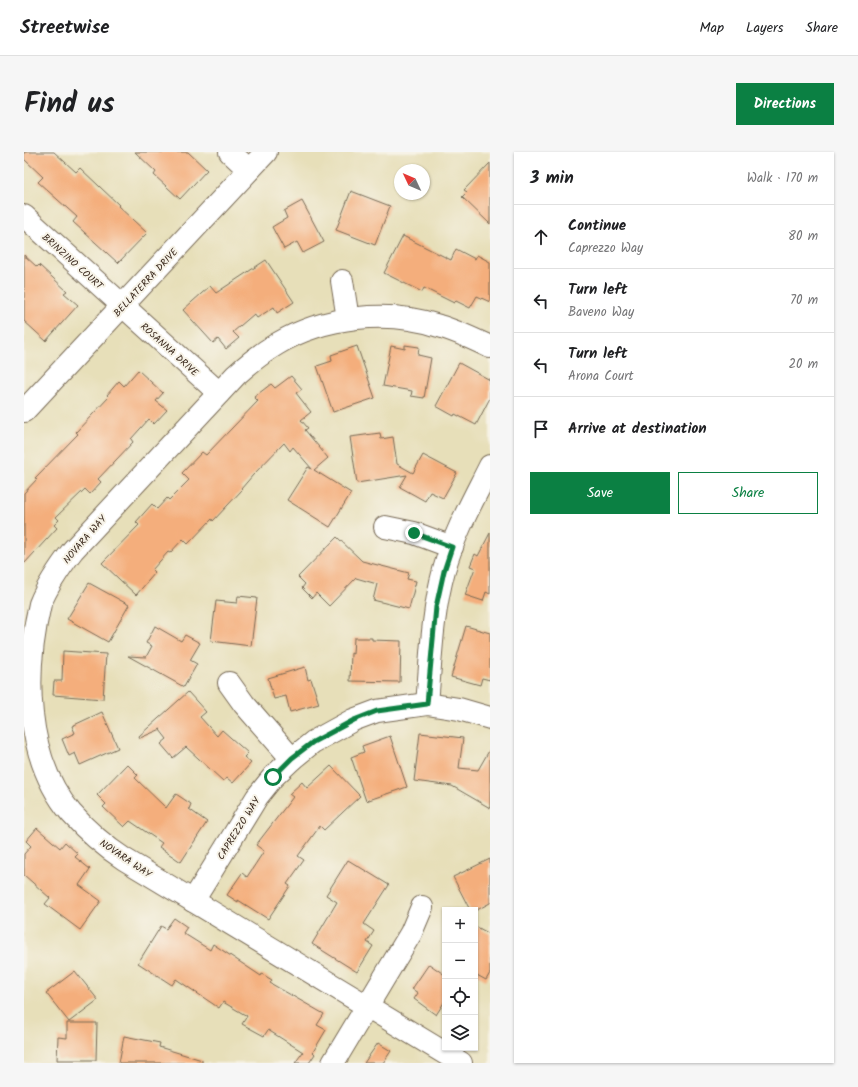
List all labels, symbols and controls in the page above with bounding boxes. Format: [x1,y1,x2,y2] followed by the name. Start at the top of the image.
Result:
[20,13,110,43] text: Streetwise
[700,17,724,39] text: Map
[746,17,784,39] text: Layers
[806,17,838,39] text: Share
[24,82,115,127] text: Find us
[736,83,834,125] button: Directions
[394,164,430,200] north arrow
[530,165,574,192] text: 3 min
[747,168,818,189] text: Walk · 170 m
[568,214,626,238] text: Continue
[530,226,552,248] icon: ahead
[788,226,818,247] text: 80 m
[38,230,108,295] street label: BRINZINO COURT
[568,238,643,259] text: Caprezzo Way
[110,244,183,321] street label: BELLATERRA DRIVE
[568,278,628,302] text: Turn left
[530,290,552,312] icon: left
[790,290,818,311] text: 70 m
[568,302,634,323] text: Baveno Way
[137,319,203,381] street label: ROSANNA DRIVE
[568,342,628,366] text: Turn left
[530,354,552,376] icon: left
[788,354,818,375] text: 20 m
[568,366,634,387] text: Arona Court
[568,417,707,441] text: Arrive at destination
[530,418,552,440] icon: arrive
[530,472,670,514] button: Save
[678,472,818,514] button: Share
[59,511,111,568] street label: NOVARA WAY
[405,524,423,542] route end
[264,768,282,786] route start
[213,793,265,863] street label: CAPREZZO WAY
[96,835,156,883] street label: NOVARA WAY
[442,907,478,1051] map controls
[442,907,478,943] button: +
[442,943,478,979] button: −
[442,979,478,1015] button: locate
[442,1015,478,1051] button: layers

